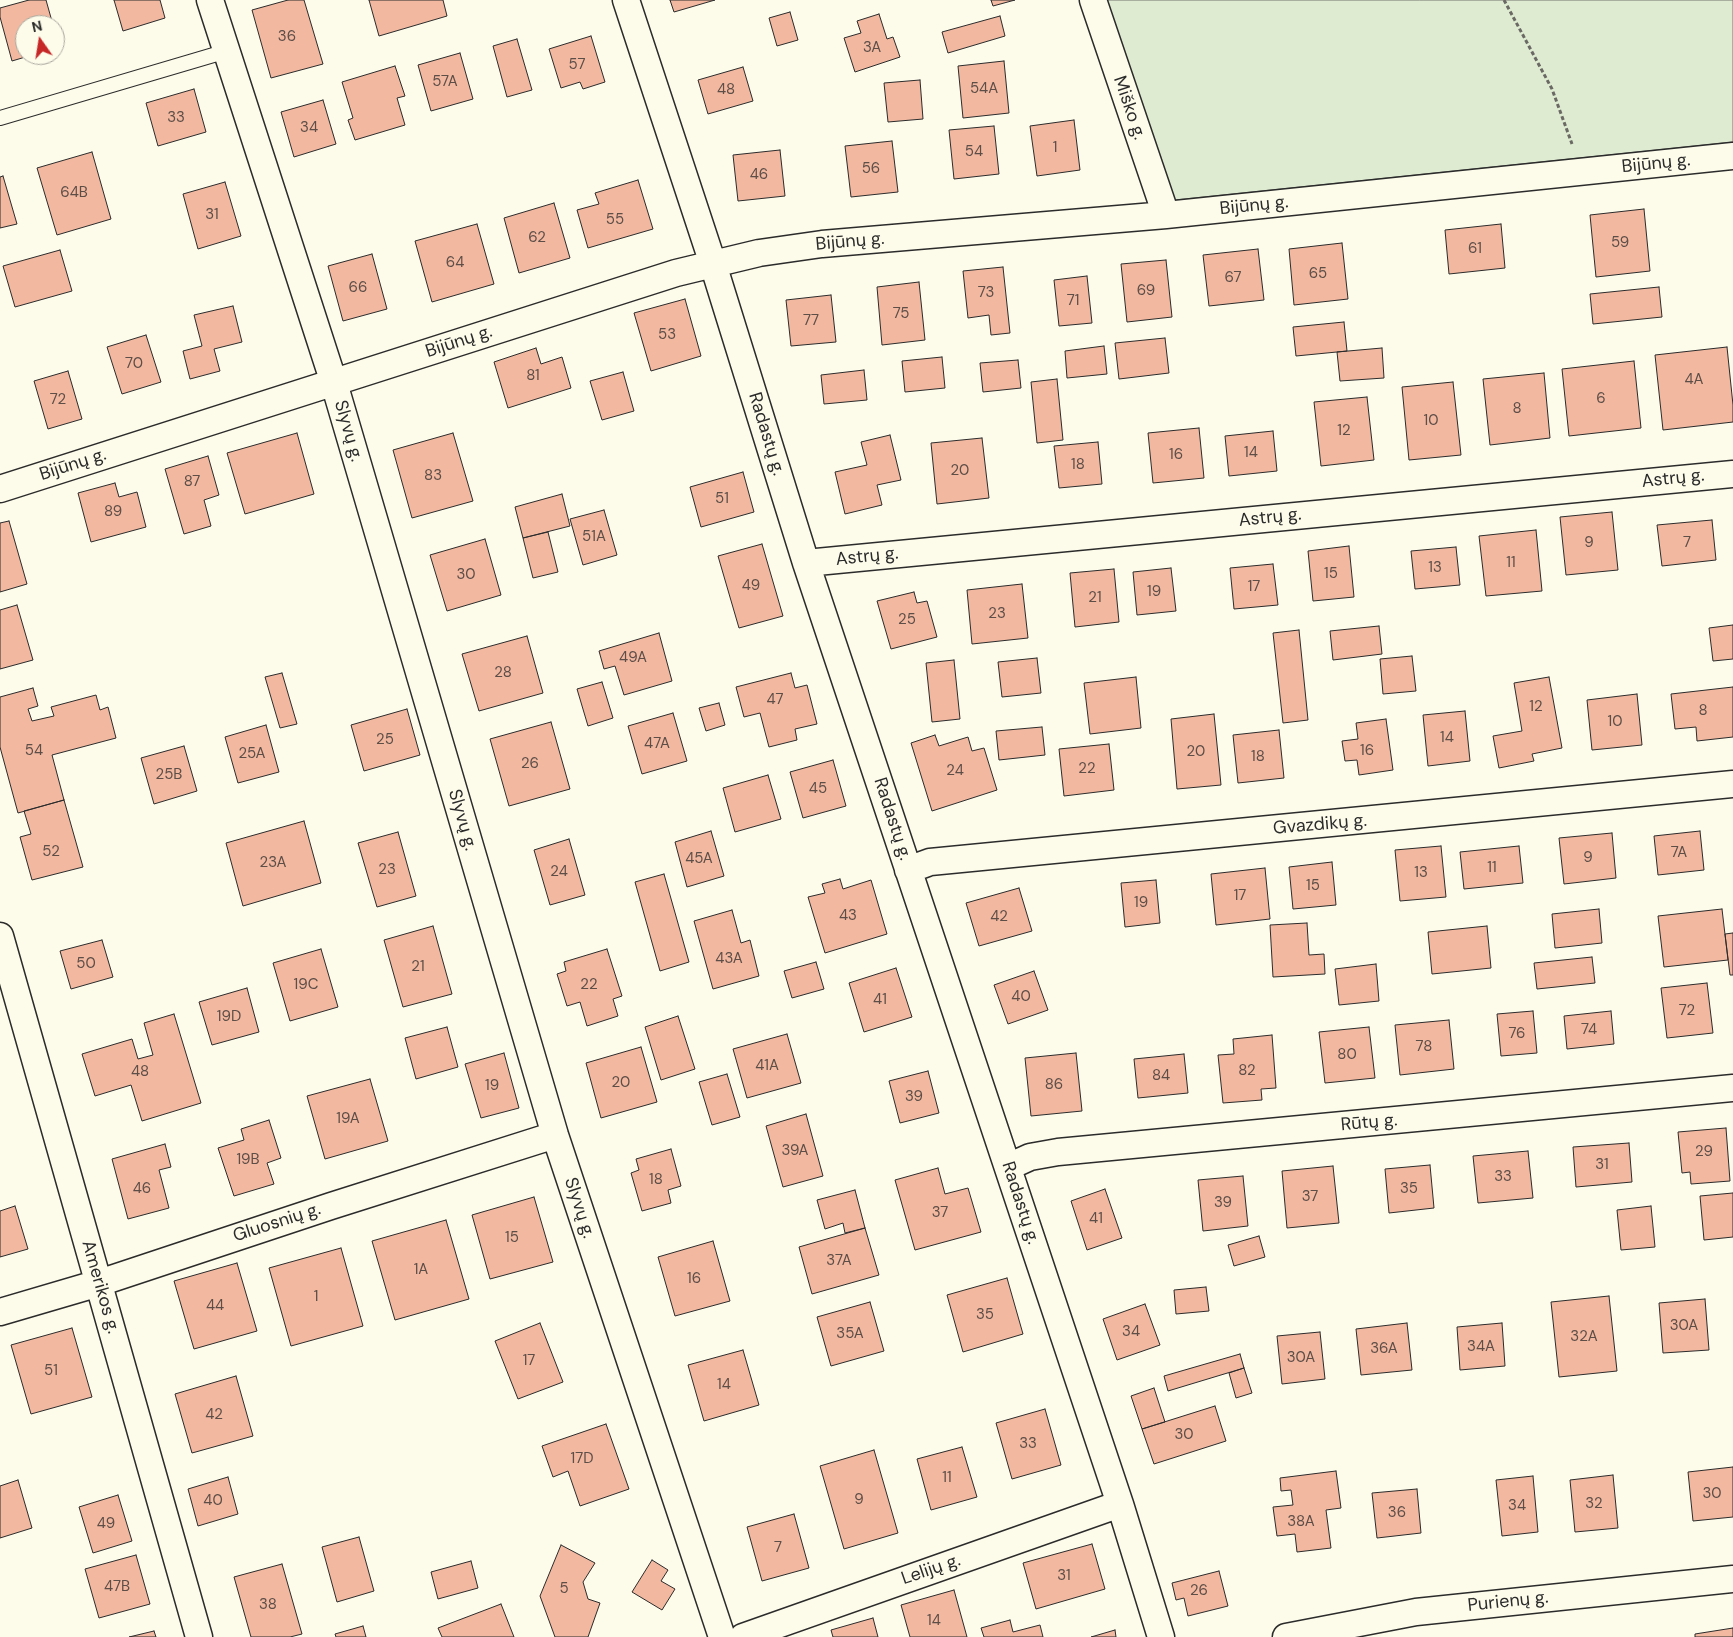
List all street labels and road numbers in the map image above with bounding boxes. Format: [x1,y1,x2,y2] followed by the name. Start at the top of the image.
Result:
[1108,73,1150,143] street label: Miško g.
[1621,150,1691,178] street label: Bijūnų g.
[1219,192,1289,220] street label: Bijūnų g.
[815,228,885,256] street label: Bijūnų g.
[423,321,495,363] street label: Bijūnų g.
[743,390,789,478] street label: Radastų g.
[329,398,367,464] street label: Slyvų g.
[37,444,109,486] street label: Bijūnų g.
[1641,465,1705,493] street label: Astrų g.
[1238,504,1302,532] street label: Astrų g.
[835,543,899,571] street label: Astrų g.
[868,775,916,863] street label: Radastų g.
[443,787,481,853] street label: Slyvų g.
[1272,810,1368,840] street label: Gvazdikų g.
[1340,1110,1398,1136] street label: Rūtų g.
[996,1159,1044,1247] street label: Radastų g.
[559,1175,599,1241] street label: Slyvų g.
[230,1199,324,1247] street label: Gluosnių g.
[76,1238,124,1336] street label: Amerikos g.
[899,1550,963,1590] street label: Lelijų g.
[1467,1587,1549,1617] street label: Purienų g.

